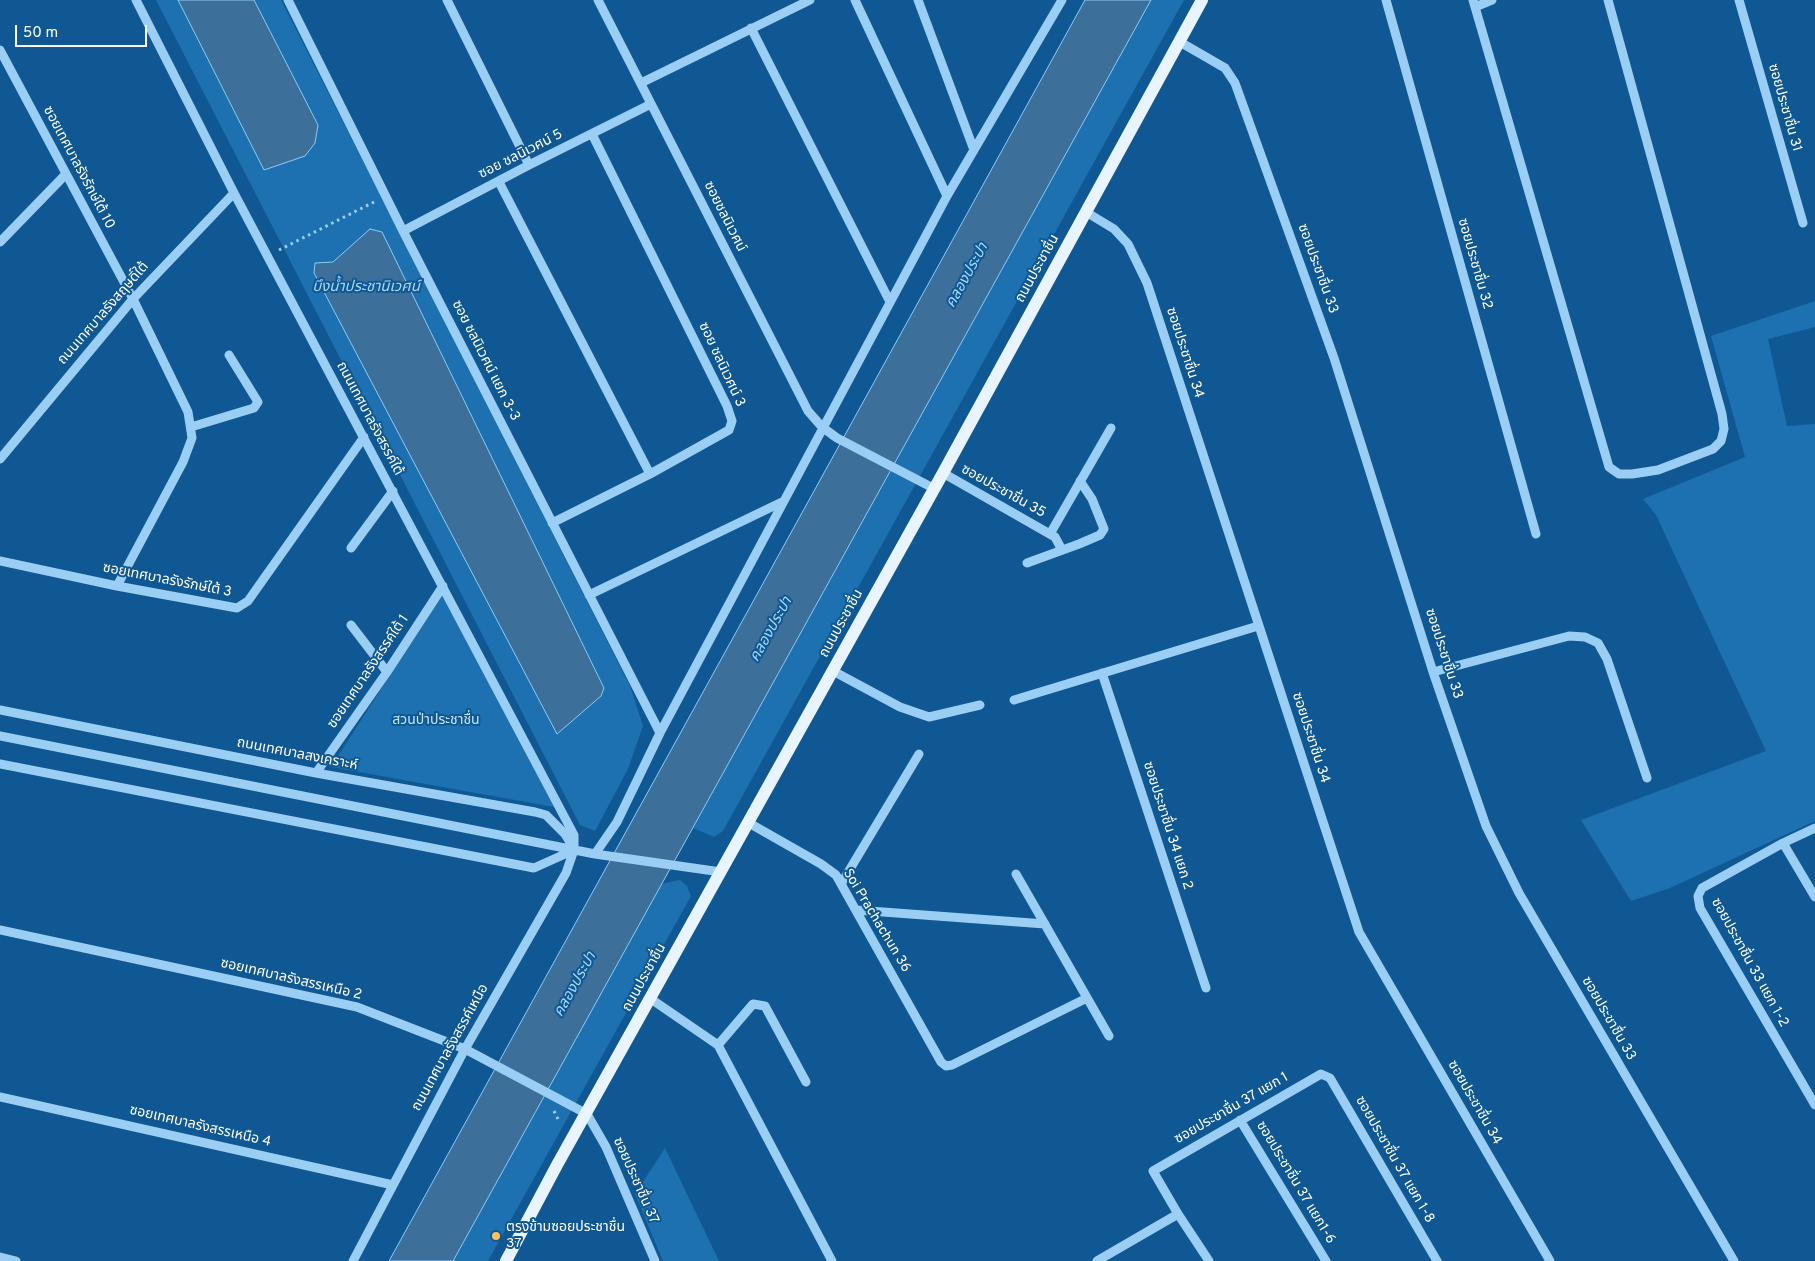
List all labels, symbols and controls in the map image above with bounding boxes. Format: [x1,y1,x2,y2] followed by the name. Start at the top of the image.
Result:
[18,15,150,47] scale bar
[23,24,58,43] text: 50 m
[1763,62,1805,154] street label: ซอยประชาชื่น 31
[39,104,117,232] street label: ซอยเทศบาลรังรักษ์ใต้ 10
[476,127,566,183] street label: ซอย ชลนิเวศน์ 5
[699,179,749,255] street label: ซอยชลนิเวศน์
[1453,217,1495,311] street label: ซอยประชาชื่น 32
[1293,222,1341,316] street label: ซอยประชาชื่น 33
[1012,232,1064,306] street label: ถนนประชาชื่น
[943,241,993,311] water label: คลองประปา
[55,259,153,369] street label: ถนนเทศบาลรังสฤษดิ์ใต้
[312,279,420,297] water label: บึงน้ำประชานิเวศน์
[447,298,523,424] street label: ซอย ชลนิเวศน์ แยก 3-3
[1161,306,1207,400] street label: ซอยประชาชื่น 34
[694,320,748,410] street label: ซอย ชลนิเวศน์ 3
[332,359,406,479] street label: ถนนเทศบาลรังสรรค์ใต้
[958,462,1048,522] street label: ซอยประชาชื่น 35
[101,560,233,602] street label: ซอยเทศบาลรังรักษ์ใต้ 3
[816,587,868,661] street label: ถนนประชาชื่น
[747,595,797,665] water label: คลองประปา
[1420,607,1466,701] street label: ซอยประชาชื่น 33
[325,612,413,732] street label: ซอยเทศบาลรังสรรค์ใต้ 1
[1287,691,1333,785] street label: ซอยประชาชื่น 34
[392,713,480,729] park label: สวนป่าประชาชื่น
[235,735,359,775] street label: ถนนเทศบาลสงเคราะห์
[1138,760,1196,892] street label: ซอยประชาชื่น 34 แยก 2
[838,866,914,976] street label: Soi Prachachun 36
[1707,896,1791,1030] street label: ซอยประชาชื่น 33 แยก 1-2
[619,941,671,1015] street label: ถนนประชาชื่น
[551,950,601,1020] water label: คลองประปา
[219,956,363,1004] street label: ซอยเทศบาลรังสรรเหนือ 2
[1577,974,1639,1064] street label: ซอยประชาชื่น 33
[409,981,493,1115] street label: ถนนเทศบาลรังสรรค์เหนือ
[1443,1058,1505,1148] street label: ซอยประชาชื่น 34
[1172,1070,1292,1148] street label: ซอยประชาชื่น 37 แยก 1
[1351,1094,1437,1226] street label: ซอยประชาชื่น 37 แยก 1-8
[128,1103,272,1151] street label: ซอยเทศบาลรังสรรเหนือ 4
[1252,1119,1338,1247] street label: ซอยประชาชื่น 37 แยก1-6
[608,1135,662,1227] street label: ซอยประชาชื่น 37
[506,1220,625,1252] place label: ตรงข้ามซอยประชาชื่น 37
[490,1230,502,1242] marker: ตรงข้ามซอยประชาชื่น 37

